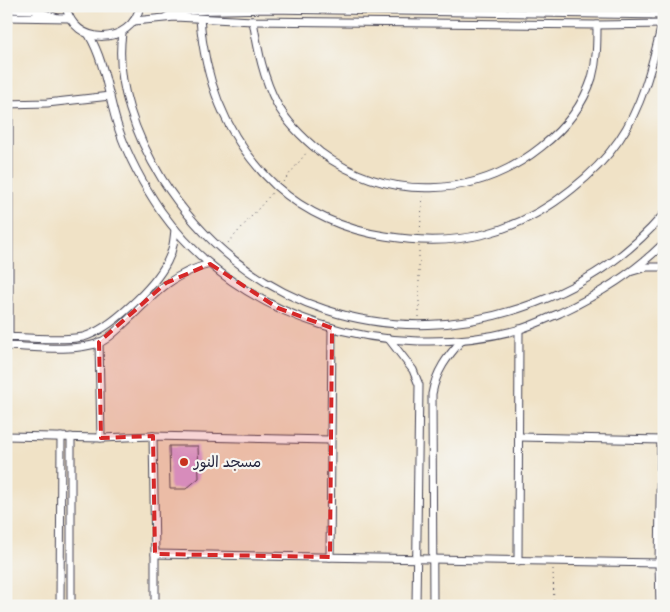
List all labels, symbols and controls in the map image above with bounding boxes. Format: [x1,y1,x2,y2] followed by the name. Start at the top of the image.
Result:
[193,453,261,472] place label: مسجد النور
[178,456,190,468] marker: مسجد النور

